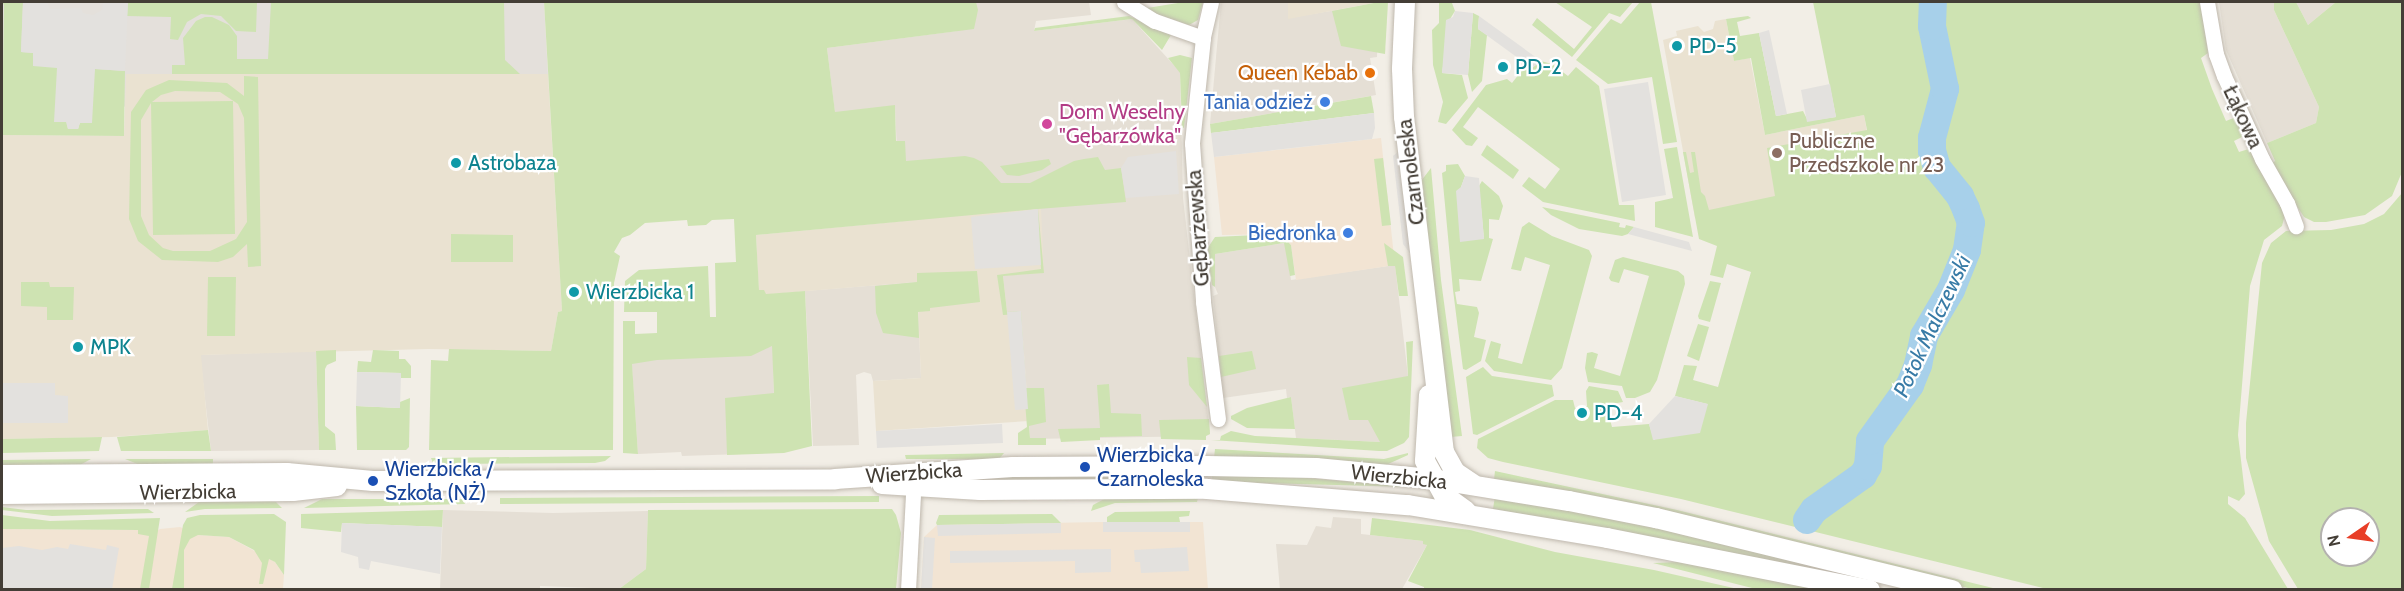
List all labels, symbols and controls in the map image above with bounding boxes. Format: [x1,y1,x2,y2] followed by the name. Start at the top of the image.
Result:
[1689,33,1737,59] place label: PD-5
[1670,39,1684,53] marker: PD-5
[1515,54,1562,80] place label: PD-2
[1238,60,1358,86] place label: Queen Kebab
[1496,60,1510,74] marker: PD-2
[1363,66,1377,80] marker: Queen Kebab
[2218,82,2268,152] street label: Łąkowa
[1204,89,1313,115] place label: Tania odzież
[1318,95,1332,109] marker: Tania odzież
[1059,99,1185,149] place label: Dom Weselny "Gębarzówka"
[1040,117,1054,131] marker: Dom Weselny "Gębarzówka"
[1392,118,1430,226] street label: Czarnoleska
[1789,128,1944,178] place label: Publiczne Przedszkole nr 23
[1770,146,1784,160] marker: Publiczne Przedszkole nr 23
[468,150,556,176] place label: Astrobaza
[449,156,463,170] marker: Astrobaza
[1181,169,1215,287] street label: Gębarzewska
[1248,220,1336,246] place label: Biedronka
[1341,226,1355,240] marker: Biedronka
[1888,251,1976,401] water label: Potok Malczewski
[586,279,694,305] place label: Wierzbicka 1
[567,285,581,299] marker: Wierzbicka 1
[90,334,131,360] place label: MPK
[71,340,85,354] marker: MPK
[1594,400,1642,426] place label: PD-4
[1575,406,1589,420] marker: PD-4
[1097,442,1205,492] place label: Wierzbicka / Czarnoleska
[385,456,493,506] place label: Wierzbicka / Szkoła (NŻ)
[865,457,963,489] street label: Wierzbicka
[1350,459,1448,495] street label: Wierzbicka
[1078,460,1092,474] marker: Wierzbicka / Czarnoleska
[366,474,380,488] marker: Wierzbicka / Szkoła (NŻ)
[140,479,236,505] street label: Wierzbicka
[2320,507,2380,567] north arrow
[2323,533,2344,548] text: N

